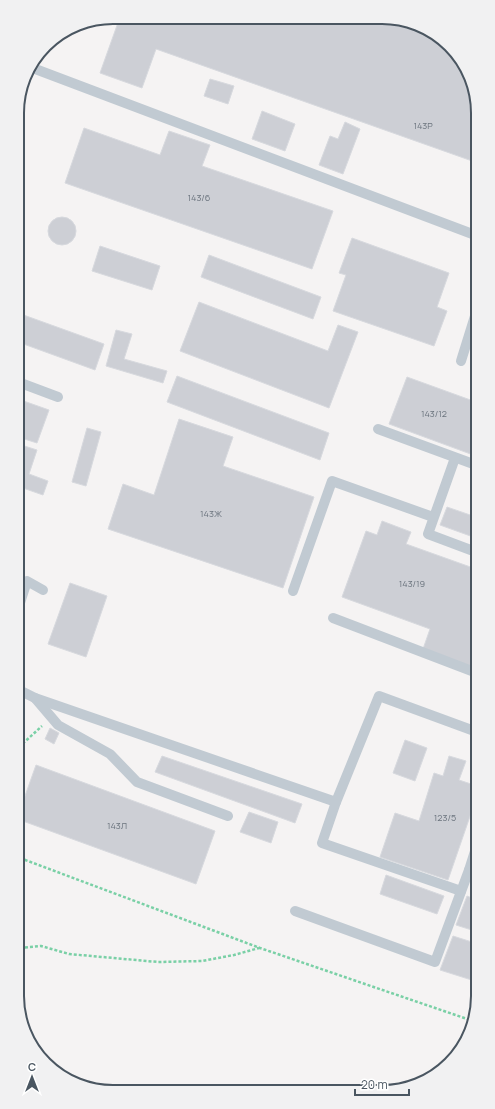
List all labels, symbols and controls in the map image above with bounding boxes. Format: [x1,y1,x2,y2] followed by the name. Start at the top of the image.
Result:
[413,119,433,132] house number: 143Р
[188,191,211,204] house number: 143/6
[421,407,447,420] house number: 143/12
[200,507,222,520] house number: 143Ж
[399,577,425,590] house number: 143/19
[434,811,456,824] house number: 123/5
[107,819,127,832] house number: 143Л
[12,1057,52,1097] north arrow
[28,1059,36,1074] text: С
[355,1071,409,1097] scale bar
[361,1076,388,1093] text: 20 m

